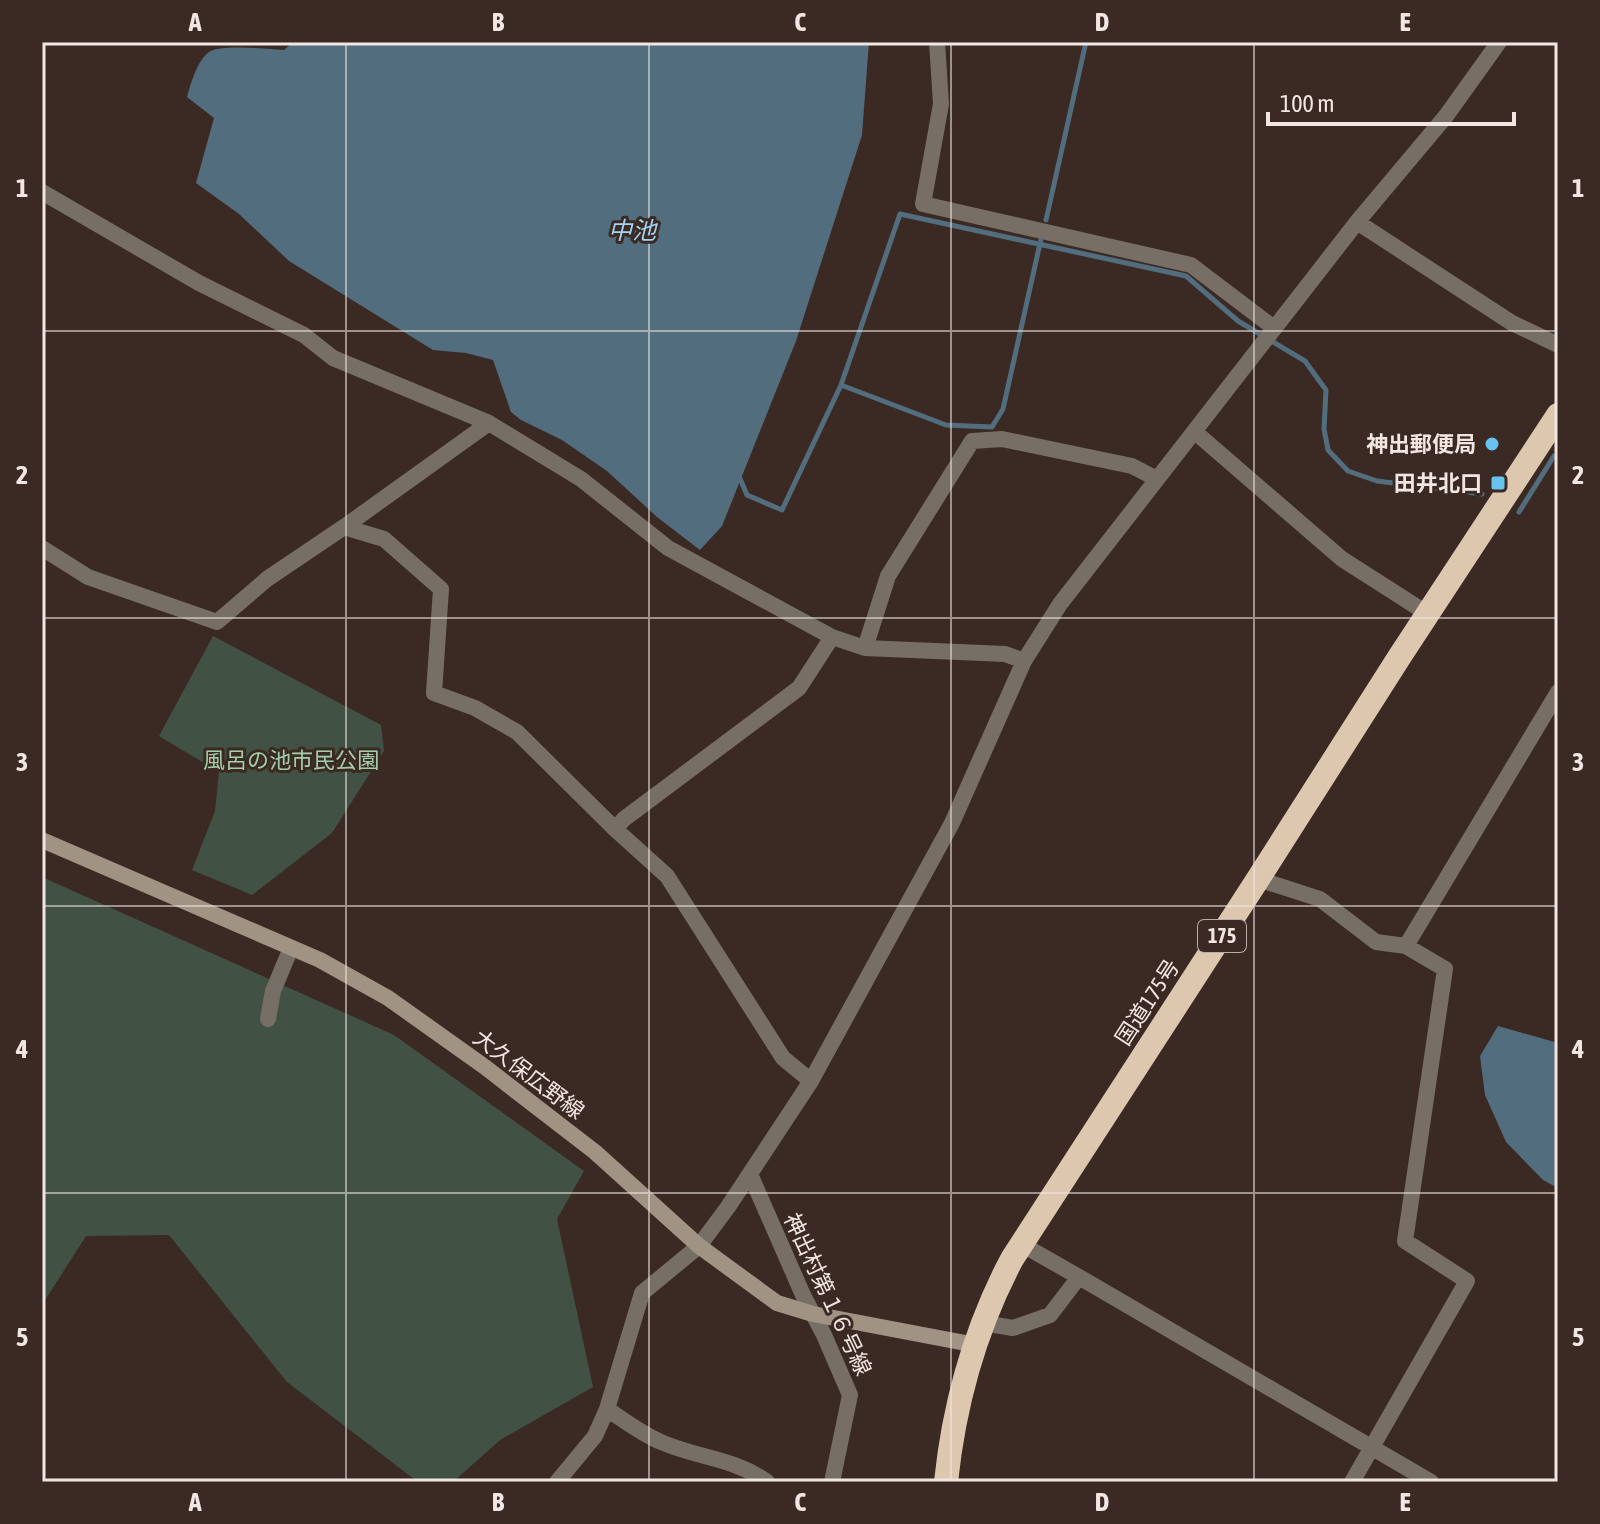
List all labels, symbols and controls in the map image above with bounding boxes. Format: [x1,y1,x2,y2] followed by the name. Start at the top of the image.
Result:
[188,7,202,37] text: A
[492,7,505,37] text: B
[794,7,806,37] text: C
[1095,7,1109,37] text: D
[1399,7,1411,37] text: E
[1268,76,1514,126] scale bar
[1280,90,1334,117] text: 100 m
[16,173,28,203] text: 1
[1572,173,1584,203] text: 1
[608,217,658,244] water label: 中池
[1366,431,1476,457] place label: 神出郵便局
[1483,435,1501,453] marker: 神出郵便局
[16,460,28,490] text: 2
[1572,460,1584,490] text: 2
[1394,470,1482,496] place label: 田井北口
[1489,474,1507,492] marker: 田井北口
[16,747,28,777] text: 3
[203,747,379,773] park label: 風呂の池市民公園
[1572,747,1584,777] text: 3
[1198,920,1246,952] road number: 175
[1110,954,1184,1050] street label: 国道175号
[468,1024,590,1124] street label: 大久保広野線
[15,1034,28,1064] text: 4
[1571,1034,1584,1064] text: 4
[779,1209,877,1379] street label: 神出村第１６号線
[16,1322,28,1352] text: 5
[1572,1322,1584,1352] text: 5
[188,1487,202,1517] text: A
[492,1487,505,1517] text: B
[794,1487,806,1517] text: C
[1095,1487,1109,1517] text: D
[1399,1487,1411,1517] text: E

